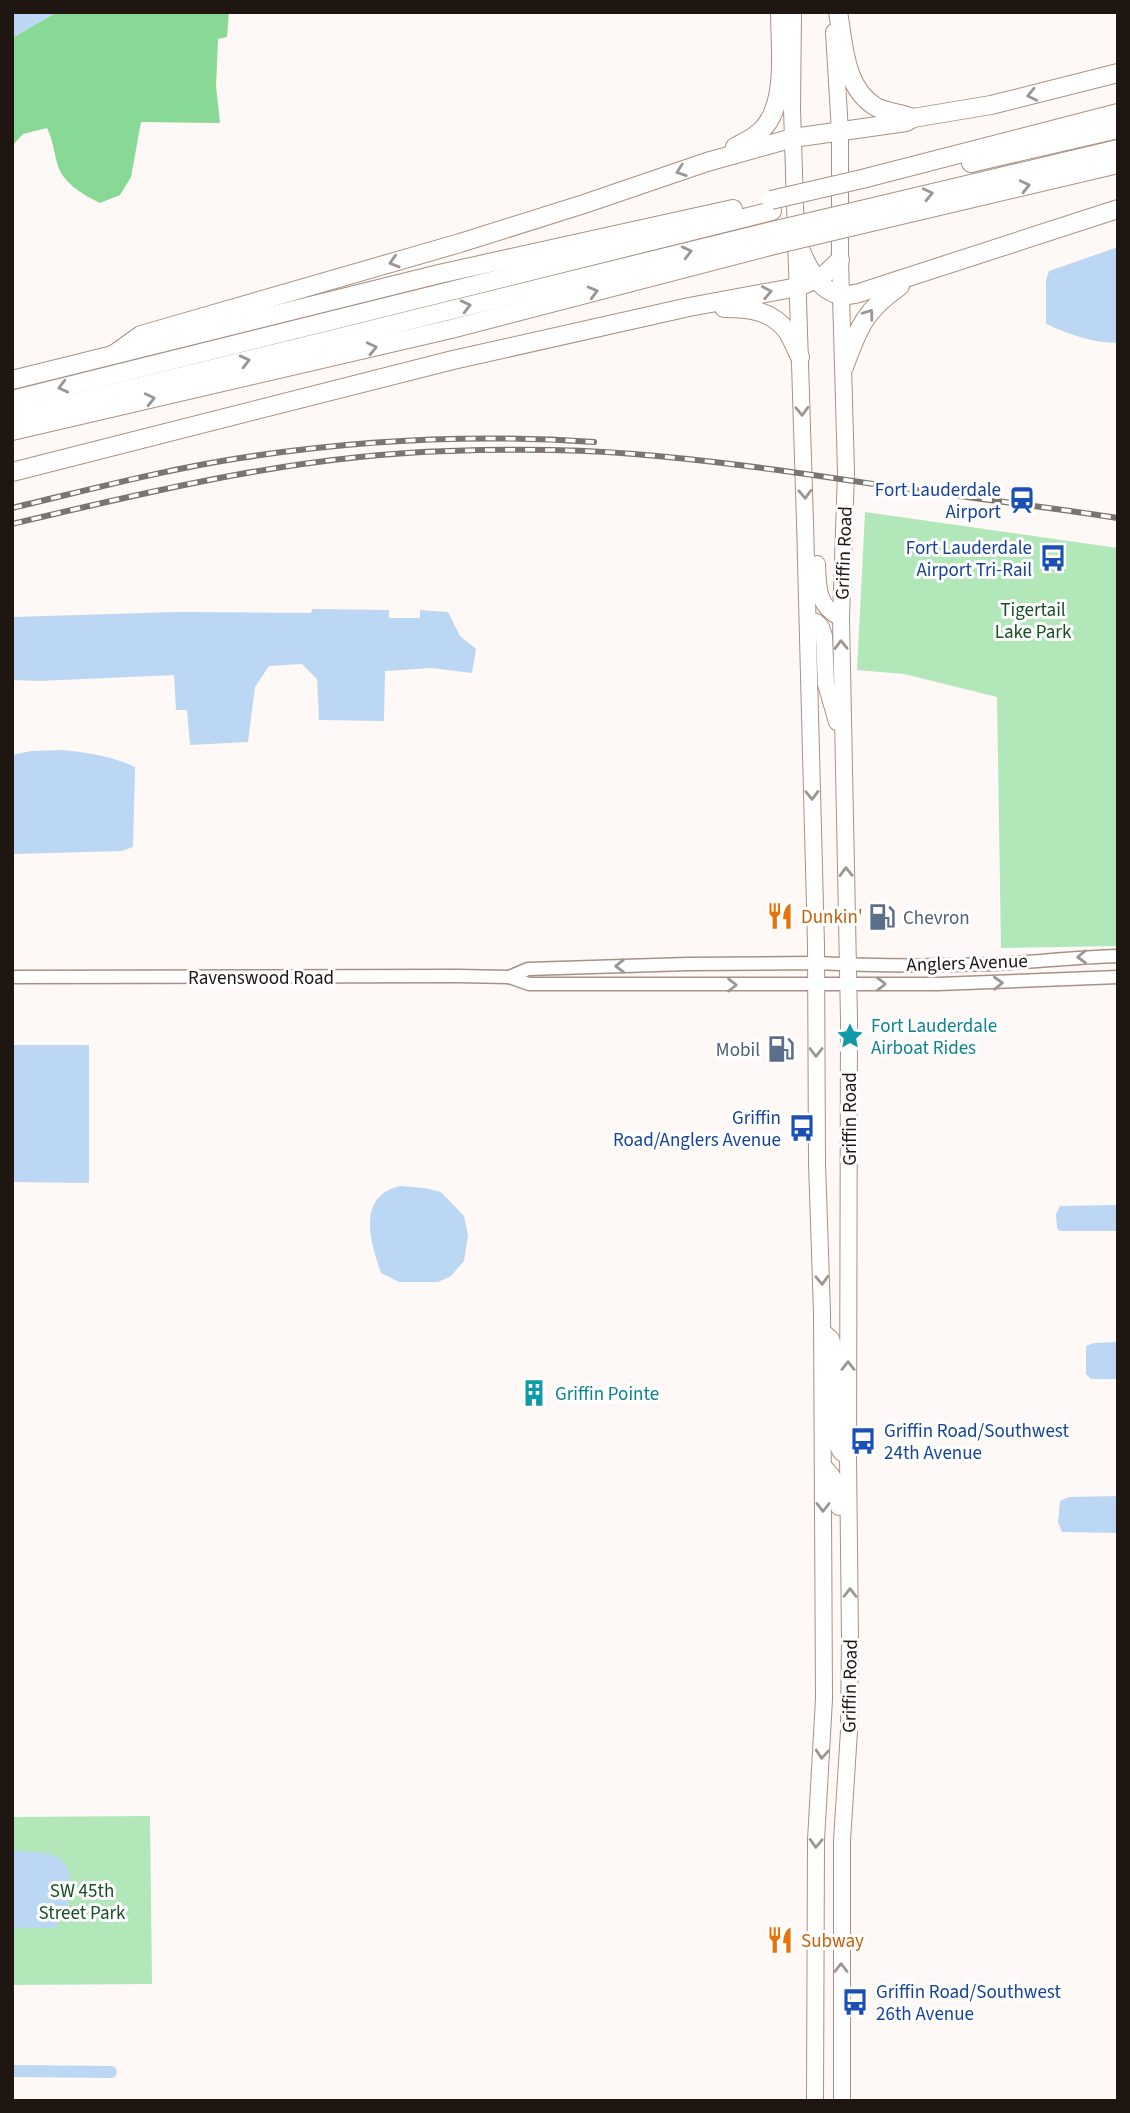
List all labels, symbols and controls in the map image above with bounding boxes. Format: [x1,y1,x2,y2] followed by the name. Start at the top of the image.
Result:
[1026,87,1038,101] one-way arrow
[675,163,687,177] one-way arrow
[1019,180,1031,194] one-way arrow
[922,188,934,202] one-way arrow
[681,246,693,260] one-way arrow
[388,254,400,268] one-way arrow
[761,285,773,300] one-way arrow
[587,286,599,300] one-way arrow
[460,300,472,314] one-way arrow
[861,309,873,321] one-way arrow
[366,341,378,356] one-way arrow
[239,354,251,369] one-way arrow
[58,379,70,393] one-way arrow
[144,393,156,407] one-way arrow
[794,407,810,417] one-way arrow
[875,477,1002,526] place label: Fort Lauderdale Airport
[1007,485,1037,515] station icon: Fort Lauderdale Airport
[797,489,812,500] one-way arrow
[829,506,860,600] street label: Griffin Road
[906,535,1032,584] place label: Fort Lauderdale Airport Tri-Rail
[1038,543,1068,573] bus stop icon: Fort Lauderdale Airport Tri-Rail
[995,597,1072,646] park label: Tigertail Lake Park
[833,639,849,650] one-way arrow
[804,790,820,800] one-way arrow
[838,866,854,877] one-way arrow
[765,901,795,931] restaurant icon: Dunkin'
[867,902,897,932] fuel station icon: Chevron
[801,904,863,931] place label: Dunkin'
[903,905,970,932] place label: Chevron
[906,948,1028,979] street label: Anglers Avenue
[1076,949,1087,964] one-way arrow
[614,958,625,974] one-way arrow
[188,965,334,992] street label: Ravenswood Road
[993,975,1004,990] one-way arrow
[876,976,886,992] one-way arrow
[727,977,738,992] one-way arrow
[871,1013,997,1062] place label: Fort Lauderdale Airboat Rides
[835,1021,865,1051] place icon: Fort Lauderdale Airboat Rides
[766,1034,796,1064] fuel station icon: Mobil
[716,1037,760,1064] place label: Mobil
[808,1048,824,1058] one-way arrow
[837,1072,864,1166] street label: Griffin Road
[613,1105,781,1154] place label: Griffin Road/Anglers Avenue
[787,1113,817,1143] bus stop icon: Griffin Road/Anglers Avenue
[814,1274,829,1285] one-way arrow
[840,1360,856,1371] one-way arrow
[519,1378,549,1408] building icon: Griffin Pointe
[555,1381,659,1408] place label: Griffin Pointe
[884,1418,1069,1467] place label: Griffin Road/Southwest 24th Avenue
[848,1426,878,1456] bus stop icon: Griffin Road/Southwest 24th Avenue
[815,1502,831,1513] one-way arrow
[842,1588,858,1598] one-way arrow
[836,1639,865,1733] street label: Griffin Road
[815,1748,830,1759] one-way arrow
[808,1839,824,1849] one-way arrow
[39,1878,126,1927] park label: SW 45th Street Park
[765,1925,795,1955] restaurant icon: Subway
[801,1928,864,1955] place label: Subway
[833,1962,849,1972] one-way arrow
[876,1979,1061,2028] place label: Griffin Road/Southwest 26th Avenue
[840,1987,870,2017] bus stop icon: Griffin Road/Southwest 26th Avenue

